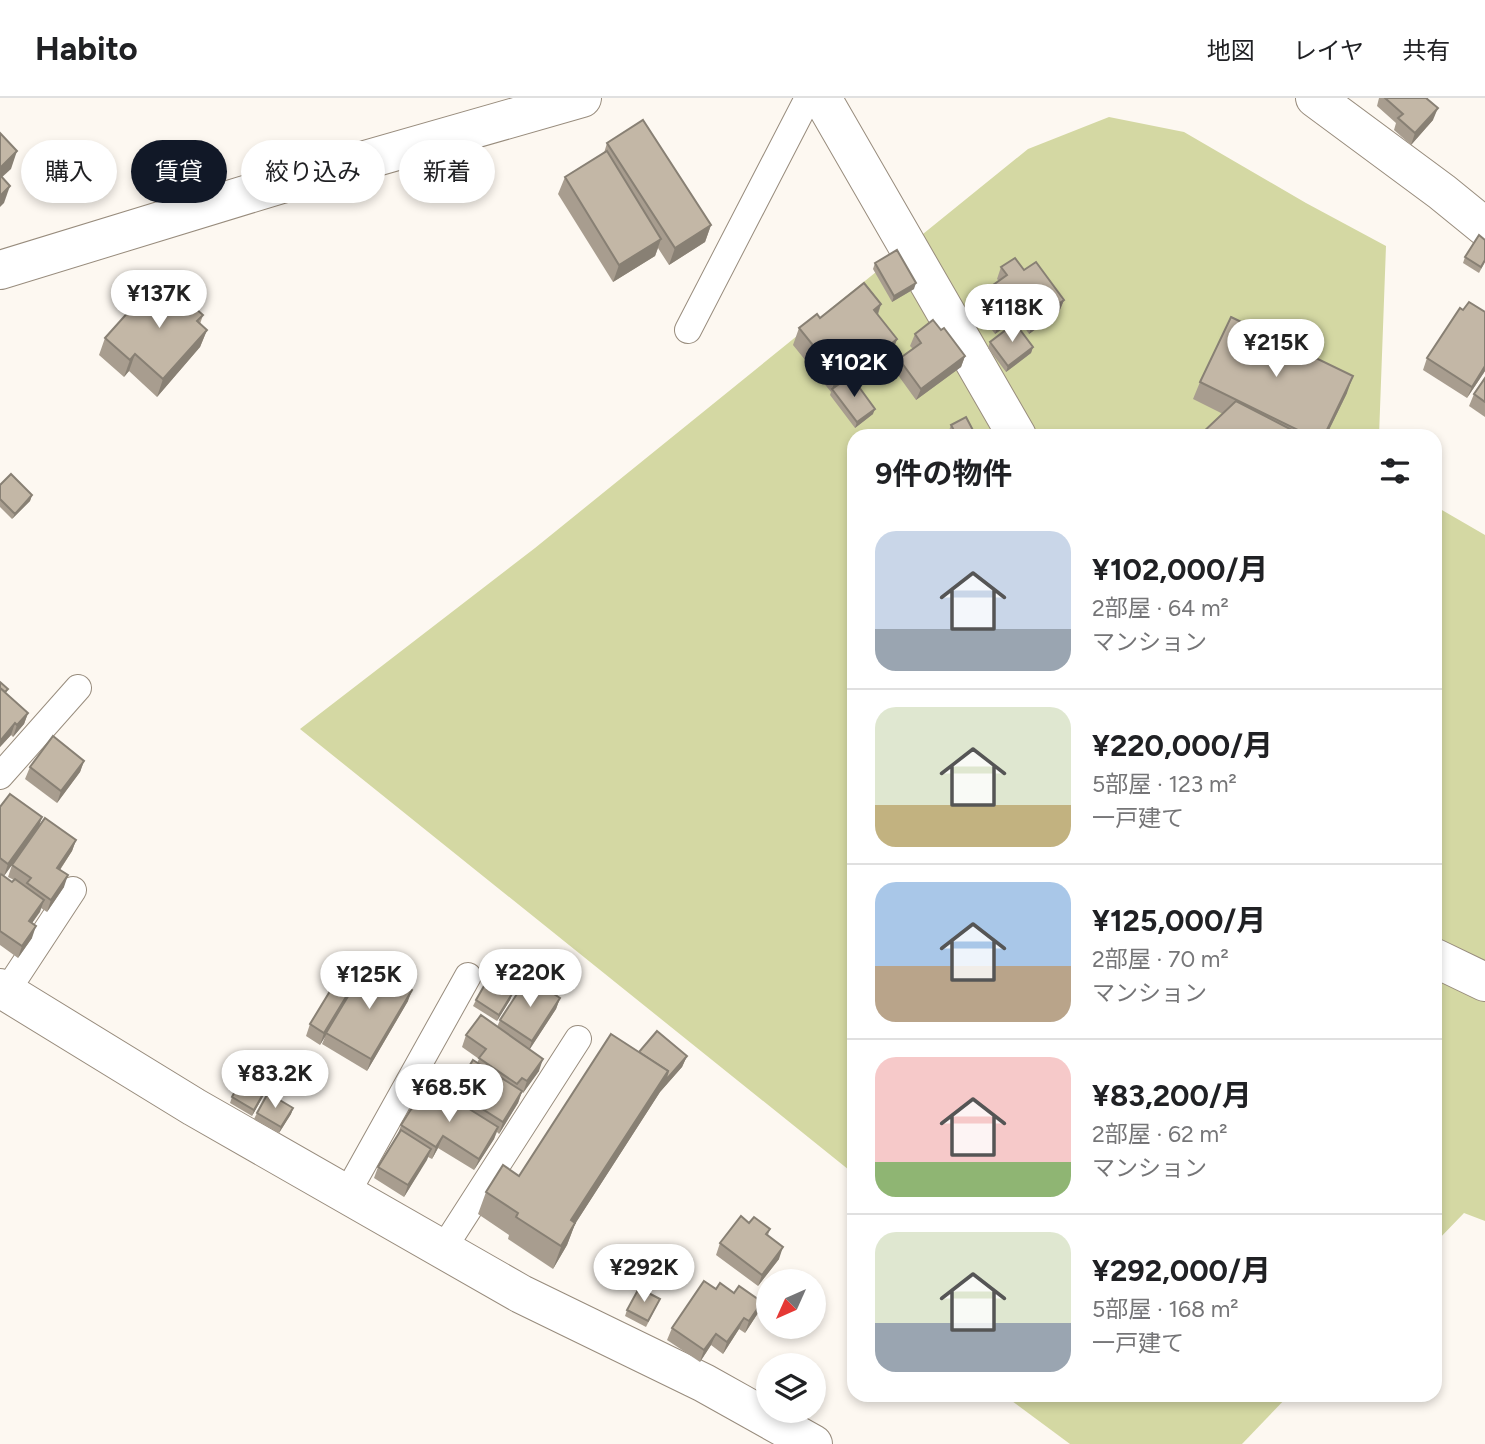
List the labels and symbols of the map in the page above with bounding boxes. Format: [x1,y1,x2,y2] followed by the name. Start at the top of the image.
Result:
[110,271,208,330] pin: ¥137K
[963,285,1061,344] pin: ¥118K
[1227,320,1325,379] pin: ¥215K
[805,340,903,399] pin: ¥102K
[481,950,579,1009] pin: ¥220K
[320,951,418,1011] pin: ¥125K
[218,1051,332,1110] pin: ¥83.2K
[392,1065,506,1124] pin: ¥68.5K
[595,1244,693,1304] pin: ¥292K
[756,1269,826,1339] north arrow

